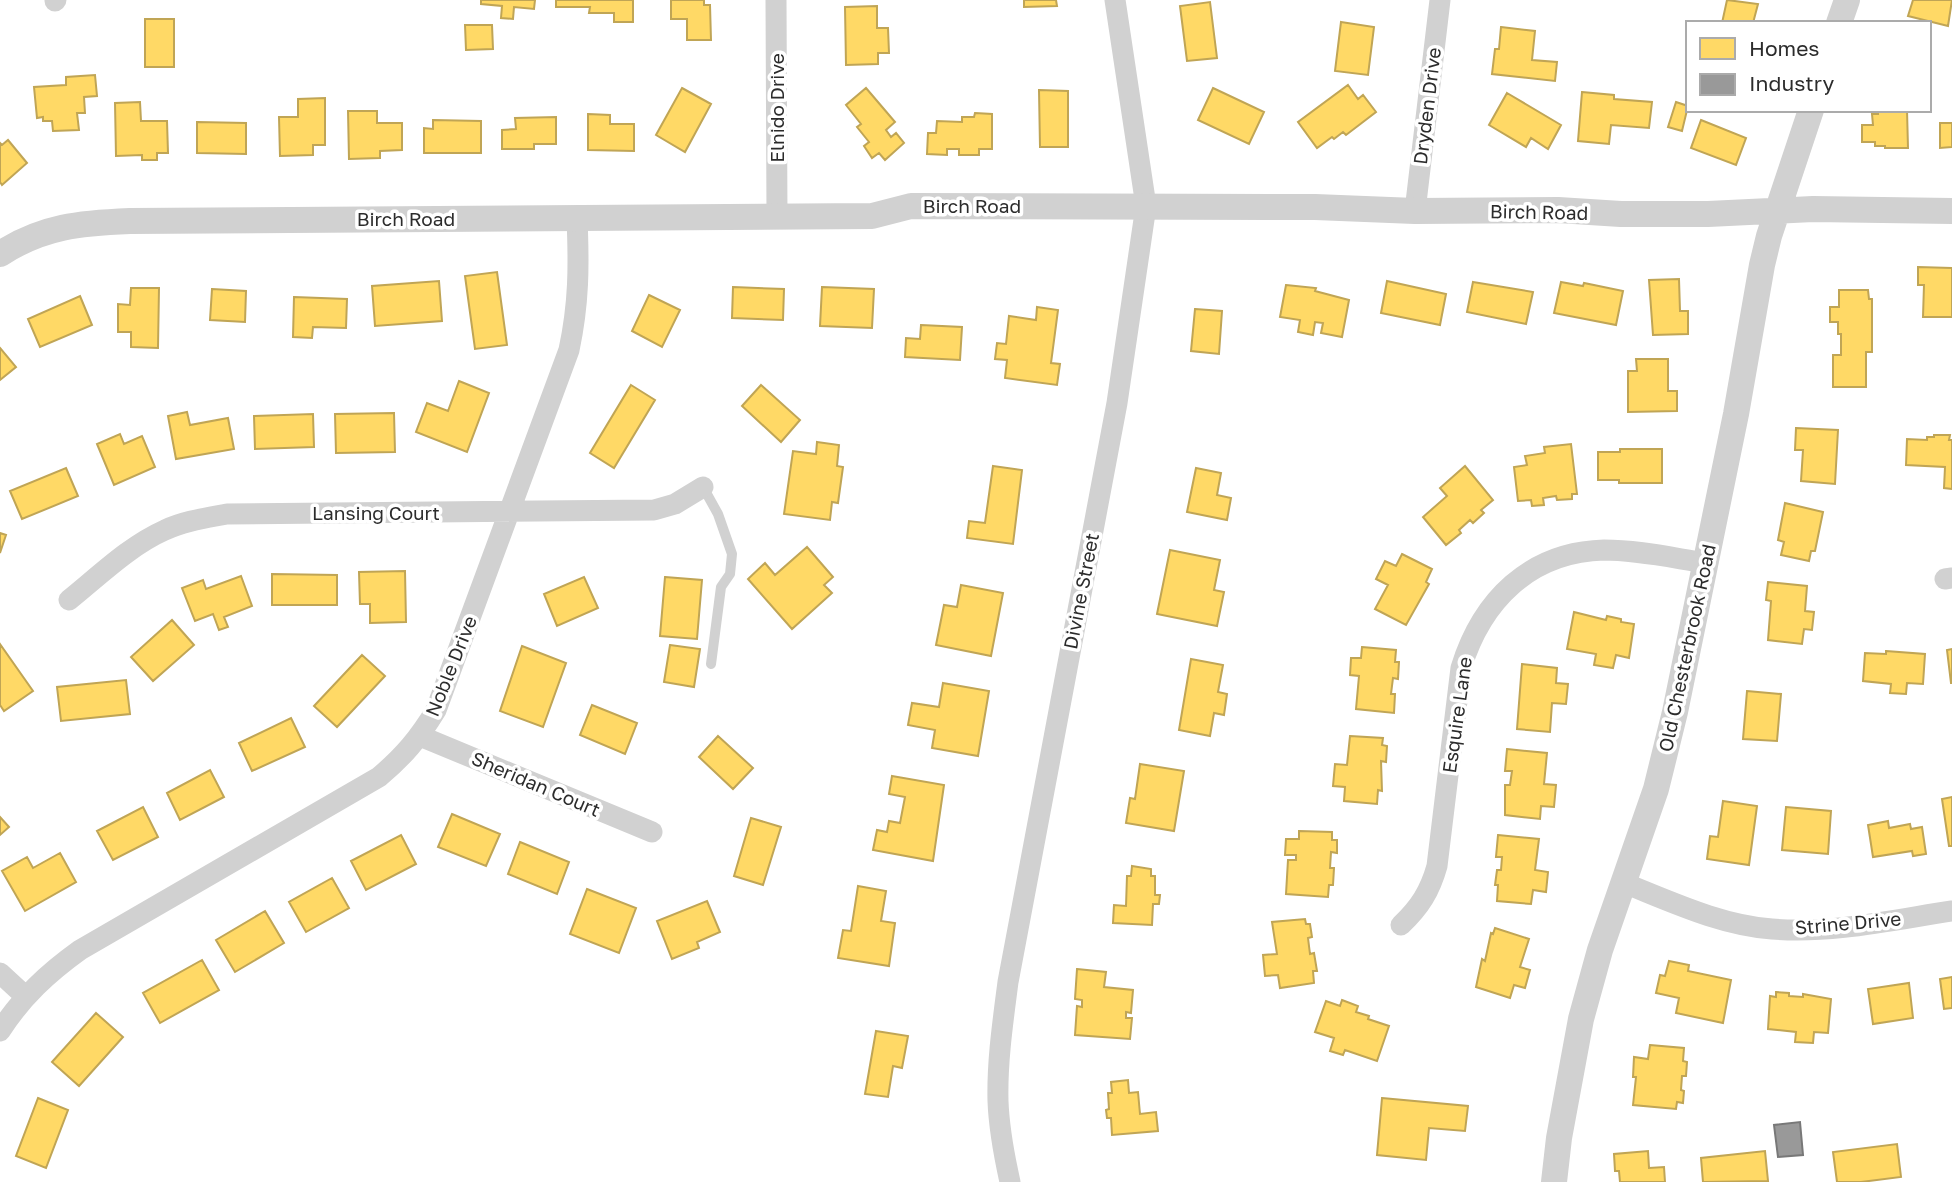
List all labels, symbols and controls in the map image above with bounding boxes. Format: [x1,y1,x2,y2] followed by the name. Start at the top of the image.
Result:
[1686,21,1931,112] legend
[1749,35,1819,61] text: Homes
[1408,46,1445,166] street label: Dryden Drive
[765,53,788,163] street label: Elnido Drive
[1749,70,1834,96] text: Industry
[923,194,1021,217] street label: Birch Road
[1490,199,1588,224] street label: Birch Road
[357,207,455,230] street label: Birch Road
[312,501,440,524] street label: Lansing Court
[1058,531,1103,651] street label: Divine Street
[1653,542,1720,754] street label: Old Chesterbrook Road
[420,612,481,719] street label: Noble Drive
[1437,655,1476,775] street label: Esquire Lane
[468,746,604,821] street label: Sheridan Court
[1794,906,1902,939] street label: Strine Drive

